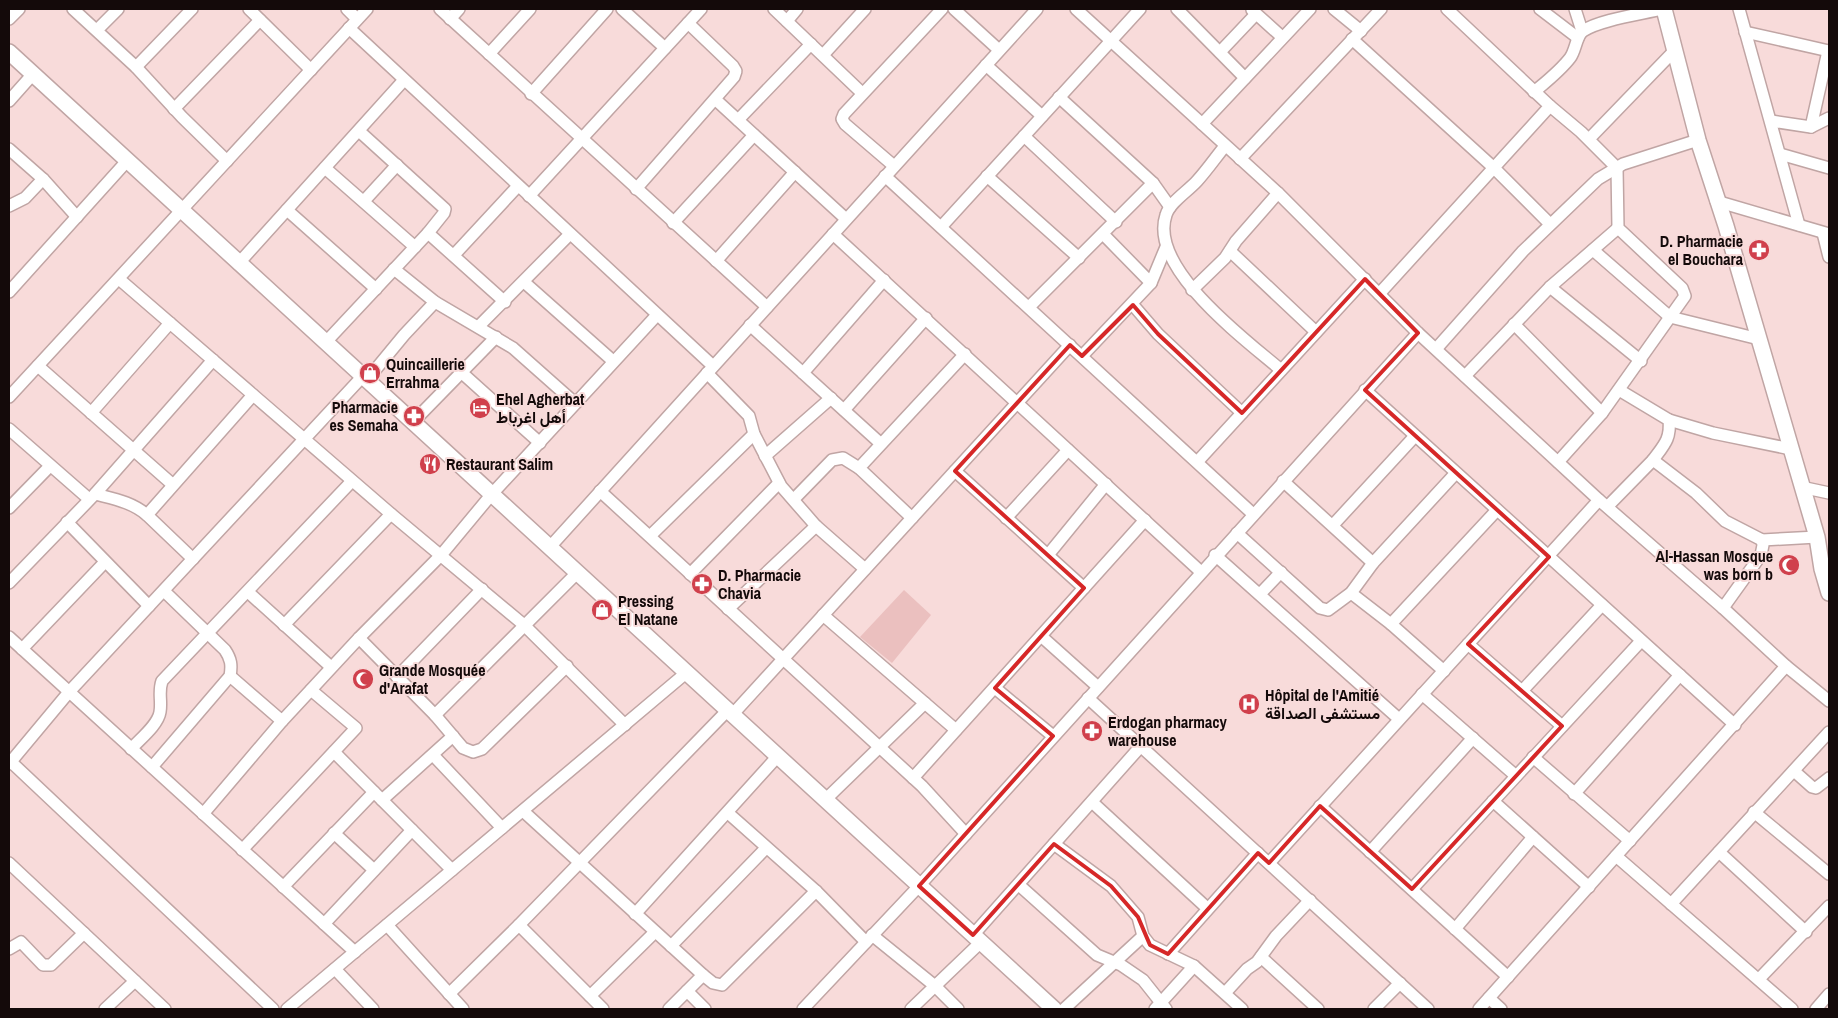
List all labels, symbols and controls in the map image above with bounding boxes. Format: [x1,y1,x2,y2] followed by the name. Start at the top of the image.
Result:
[1660,230,1744,270] place label: D. Pharmacie el Bouchara
[1747,238,1771,262] pharmacy icon: D. Pharmacie el Bouchara
[386,353,465,393] place label: Quincaillerie Errahma
[358,361,382,385] shop icon: Quincaillerie Errahma
[496,388,585,428] place label: Ehel Agherbat أهل اغرباط
[329,396,399,436] place label: Pharmacie es Semaha
[468,396,492,420] hotel icon: Ehel Agherbat أهل اغرباط
[402,404,426,428] pharmacy icon: Pharmacie es Semaha
[418,452,442,476] restaurant icon: Restaurant Salim
[446,453,553,475] place label: Restaurant Salim
[1656,545,1773,585] place label: Al-Hassan Mosque was born b
[1777,553,1801,577] mosque icon: Al-Hassan Mosque was born b
[718,564,801,604] place label: D. Pharmacie Chavia
[690,572,714,596] pharmacy icon: D. Pharmacie Chavia
[618,590,678,630] place label: Pressing El Natane
[590,598,614,622] shop icon: Pressing El Natane
[379,659,485,699] place label: Grande Mosquée d'Arafat
[351,667,375,691] mosque icon: Grande Mosquée d'Arafat
[1265,684,1380,724] place label: Hôpital de l'Amitié مستشفى الصداقة
[1237,692,1261,716] hospital icon: Hôpital de l'Amitié مستشفى الصداقة
[1108,711,1228,751] place label: Erdogan pharmacy warehouse
[1080,719,1104,743] pharmacy icon: Erdogan pharmacy warehouse

